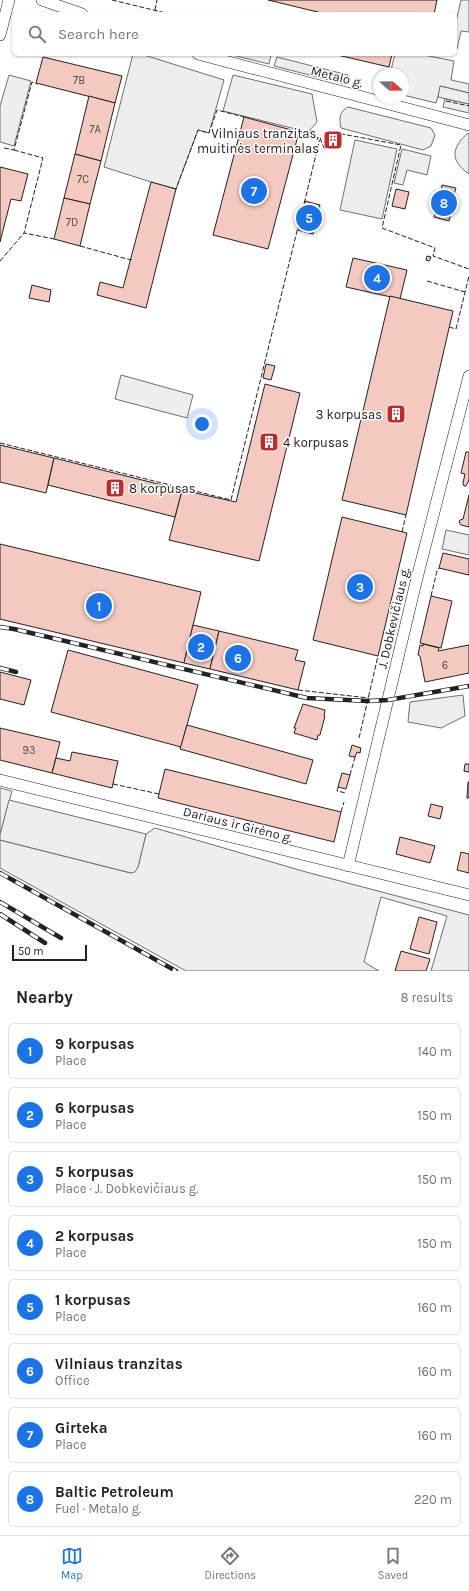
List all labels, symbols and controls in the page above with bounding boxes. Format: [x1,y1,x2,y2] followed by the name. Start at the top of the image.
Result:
[12,12,457,56] search box
[26,23,48,45] icon: search
[58,25,139,43] text: Search here
[309,63,365,90] street label: Metalo g.
[373,68,409,104] north arrow
[73,74,85,87] house number: 7B
[89,123,101,136] house number: 7A
[197,126,319,156] place label: Vilniaus tranzitas, muitinės terminalas
[322,129,344,151] building icon: Vilniaus tranzitas, muitinės terminalas
[77,173,89,186] house number: 7C
[241,176,267,206] pin: 7
[431,188,457,218] pin: 8
[296,203,322,233] pin: 5
[66,216,78,229] house number: 7D
[364,263,390,293] pin: 4
[385,403,407,425] building icon: 3 korpusas
[316,407,382,422] place label: 3 korpusas
[192,414,212,434] your location
[258,431,280,453] building icon: 4 korpusas
[283,435,349,450] place label: 4 korpusas
[104,477,126,499] building icon: 8 korpusas
[129,481,196,496] place label: 8 korpusas
[375,566,412,670] street label: J. Dobkevičiaus g.
[347,572,373,602] pin: 3
[86,591,112,621] pin: 1
[188,632,214,662] pin: 2
[225,643,251,673] pin: 6
[442,659,448,672] house number: 6
[23,744,35,757] house number: 93
[182,804,294,845] street label: Dariaus ir Girėno g.
[12,943,87,962] scale bar
[18,945,44,958] text: 50 m
[16,987,73,1007] text: Nearby
[400,990,453,1005] text: 8 results
[55,1035,134,1053] text: 9 korpusas
[28,1044,32,1059] text: 1
[417,1044,452,1059] text: 140 m
[55,1053,86,1068] text: Place
[55,1099,134,1117] text: 6 korpusas
[26,1108,34,1123] text: 2
[417,1108,452,1123] text: 150 m
[55,1117,86,1132] text: Place
[55,1163,134,1181] text: 5 korpusas
[26,1172,34,1187] text: 3
[417,1172,452,1187] text: 150 m
[55,1181,199,1196] text: Place · J. Dobkevičiaus g.
[55,1227,134,1245] text: 2 korpusas
[26,1236,34,1251] text: 4
[417,1236,452,1251] text: 150 m
[55,1245,86,1260] text: Place
[55,1291,131,1309] text: 1 korpusas
[26,1300,34,1315] text: 5
[417,1300,452,1315] text: 160 m
[55,1309,86,1324] text: Place
[55,1355,183,1373] text: Vilniaus tranzitas
[26,1364,34,1379] text: 6
[417,1364,452,1379] text: 160 m
[55,1373,90,1388] text: Office
[55,1419,107,1437] text: Girteka
[27,1428,33,1443] text: 7
[417,1428,452,1443] text: 160 m
[55,1437,86,1452] text: Place
[55,1483,174,1501] text: Baltic Petroleum
[26,1492,34,1507] text: 8
[414,1492,452,1507] text: 220 m
[55,1501,141,1516] text: Fuel · Metalo g.
[61,1545,83,1582] tab: Map
[204,1545,256,1582] tab: Directions
[378,1545,408,1582] tab: Saved

